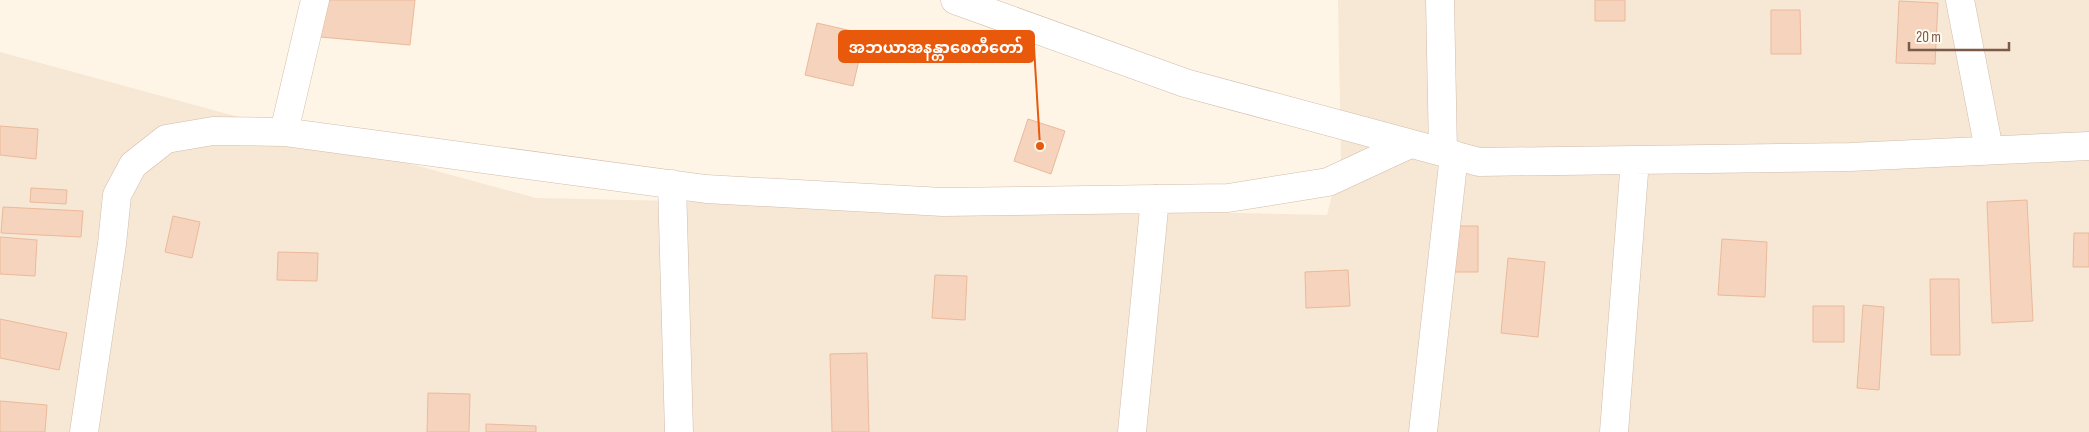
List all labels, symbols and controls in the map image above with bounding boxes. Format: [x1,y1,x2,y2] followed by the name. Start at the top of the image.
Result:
[1909,20,2009,52] scale bar
[1916,28,1941,47] text: 20 m
[839,31,1034,62] callout: အဘယာအနန္တာစေတီတော်
[849,36,1023,61] text: အဘယာအနန္တာစေတီတော်

